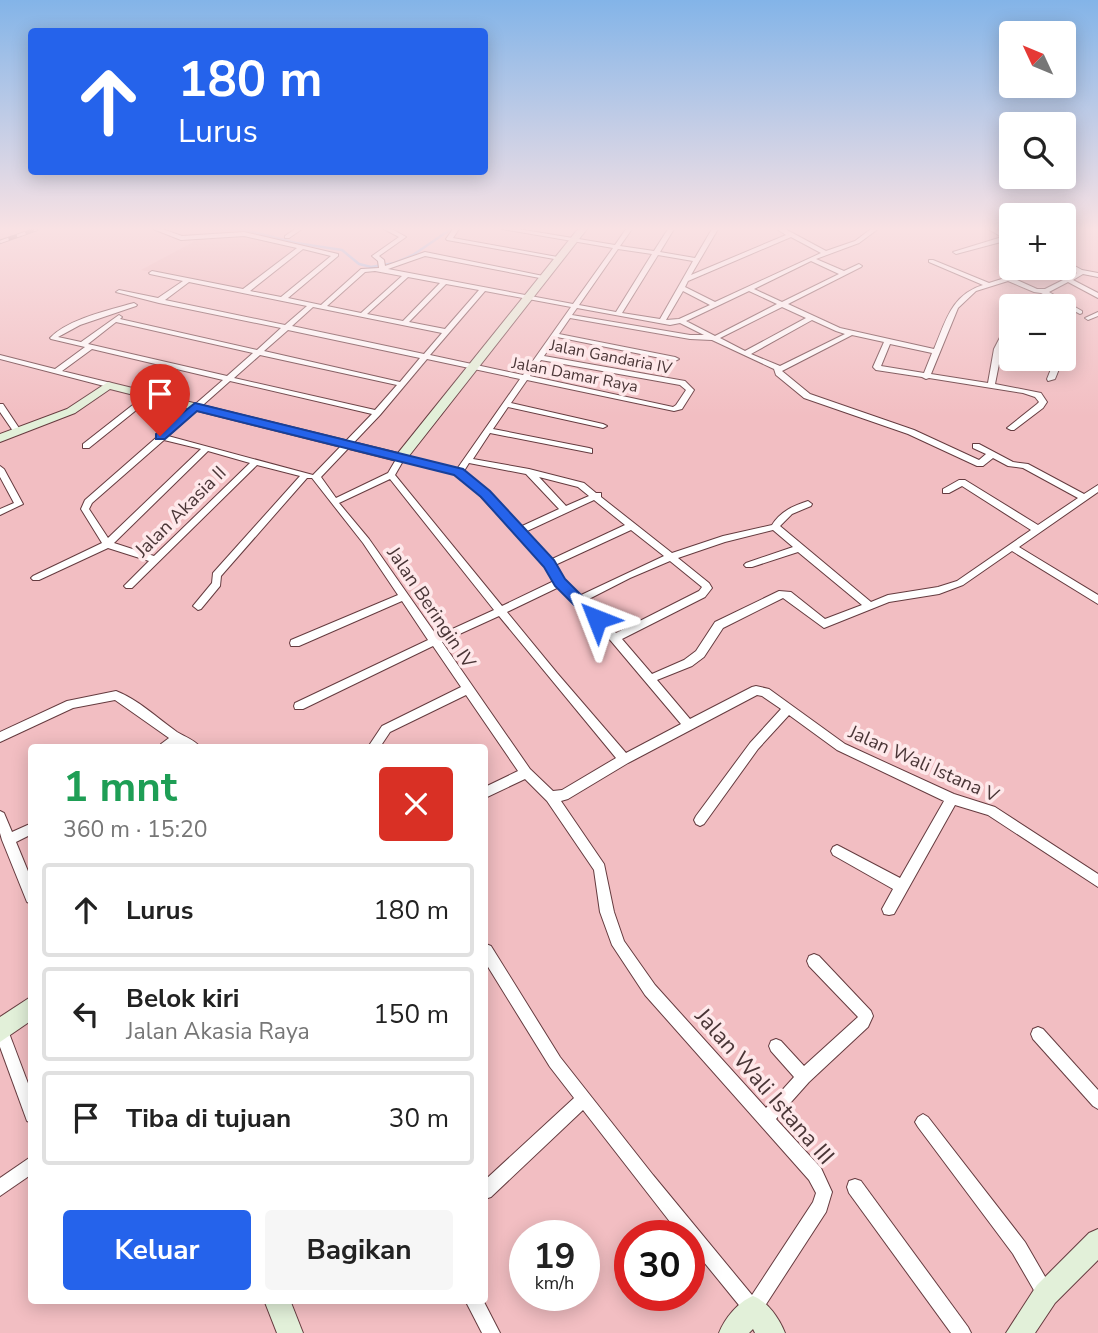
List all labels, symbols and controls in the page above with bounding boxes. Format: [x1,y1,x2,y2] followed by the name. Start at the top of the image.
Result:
[999,21,1076,98] north arrow
[999,21,1076,371] map controls
[178,46,322,113] text: 180 m
[63,56,154,147] icon: ahead
[178,110,258,153] text: Lurus
[999,112,1076,189] button: search
[999,203,1076,280] button: +
[999,294,1076,371] button: −
[547,334,675,380] street label: Jalan Gandaria IV
[509,352,640,398] street label: Jalan Damar Raya
[130,364,190,436] pin
[141,375,179,413] icon: arrive
[129,460,232,564] street label: Jalan Akasia II
[380,541,482,674] street label: Jalan Beringin IV
[560,582,634,656] position arrow
[843,719,1004,809] street label: Jalan Wali Istana V
[63,759,177,816] text: 1 mnt
[379,767,453,841] button: close
[63,814,208,845] text: 360 m · 15:20
[67,891,105,929] icon: ahead
[126,893,193,928] text: Lurus
[373,893,449,928] text: 180 m
[126,981,239,1016] text: Belok kiri
[67,995,105,1033] icon: left
[373,997,449,1032] text: 150 m
[687,1001,841,1171] street label: Jalan Wali Istana III
[126,1016,310,1047] text: Jalan Akasia Raya
[67,1099,105,1137] icon: arrive
[126,1101,291,1136] text: Tiba di tujuan
[389,1101,449,1136] text: 30 m
[63,1210,251,1290] button: Keluar
[265,1210,453,1290] button: Bagikan
[614,1220,705,1311] speed limit sign: 30
[533,1233,576,1280] text: 19
[535,1271,574,1295] text: km/h

